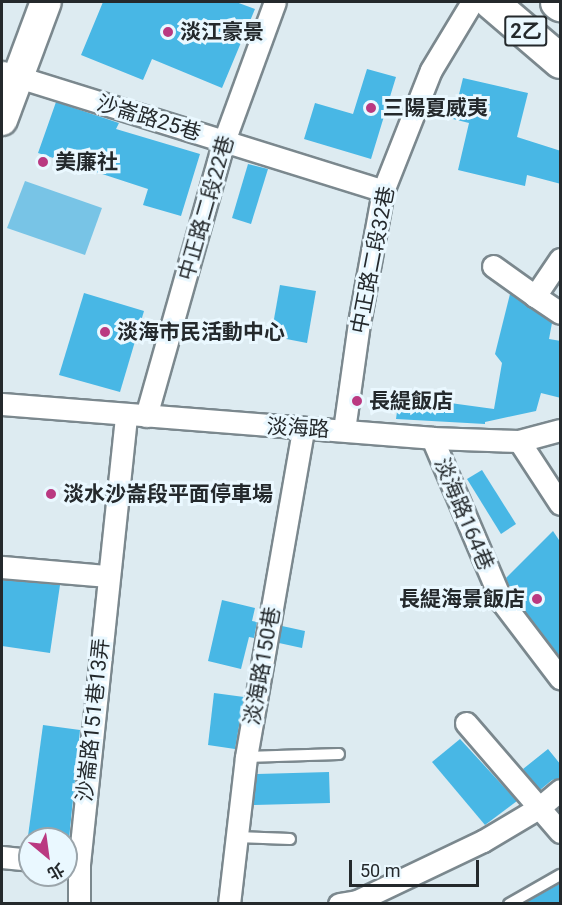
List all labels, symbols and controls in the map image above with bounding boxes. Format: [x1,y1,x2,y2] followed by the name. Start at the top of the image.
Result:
[504,14,548,48] road number: 2乙
[180,19,264,45] place label: 淡江豪景
[161,25,175,39] marker: 淡江豪景
[94,90,204,146] street label: 沙崙路25巷
[383,95,488,121] place label: 三陽夏威夷
[364,101,378,115] marker: 三陽夏威夷
[173,133,239,283] street label: 中正路二段22巷
[55,149,118,175] place label: 美廉社
[36,155,50,169] marker: 美廉社
[346,184,400,336] street label: 中正路二段32巷
[117,319,285,345] place label: 淡海市民活動中心
[98,325,112,339] marker: 淡海市民活動中心
[369,388,453,414] place label: 長緹飯店
[350,394,364,408] marker: 長緹飯店
[266,414,330,442] street label: 淡海路
[429,454,499,574] street label: 淡海路164巷
[63,481,273,507] place label: 淡水沙崙段平面停車場
[44,487,58,501] marker: 淡水沙崙段平面停車場
[399,586,525,612] place label: 長緹海景飯店
[530,592,544,606] marker: 長緹海景飯店
[239,605,285,727] street label: 淡海路150巷
[72,637,114,803] street label: 沙崙路151巷13弄
[18,827,78,887] north arrow
[352,848,482,886] scale bar
[44,859,68,884] text: 北
[360,860,400,881] text: 50 m

